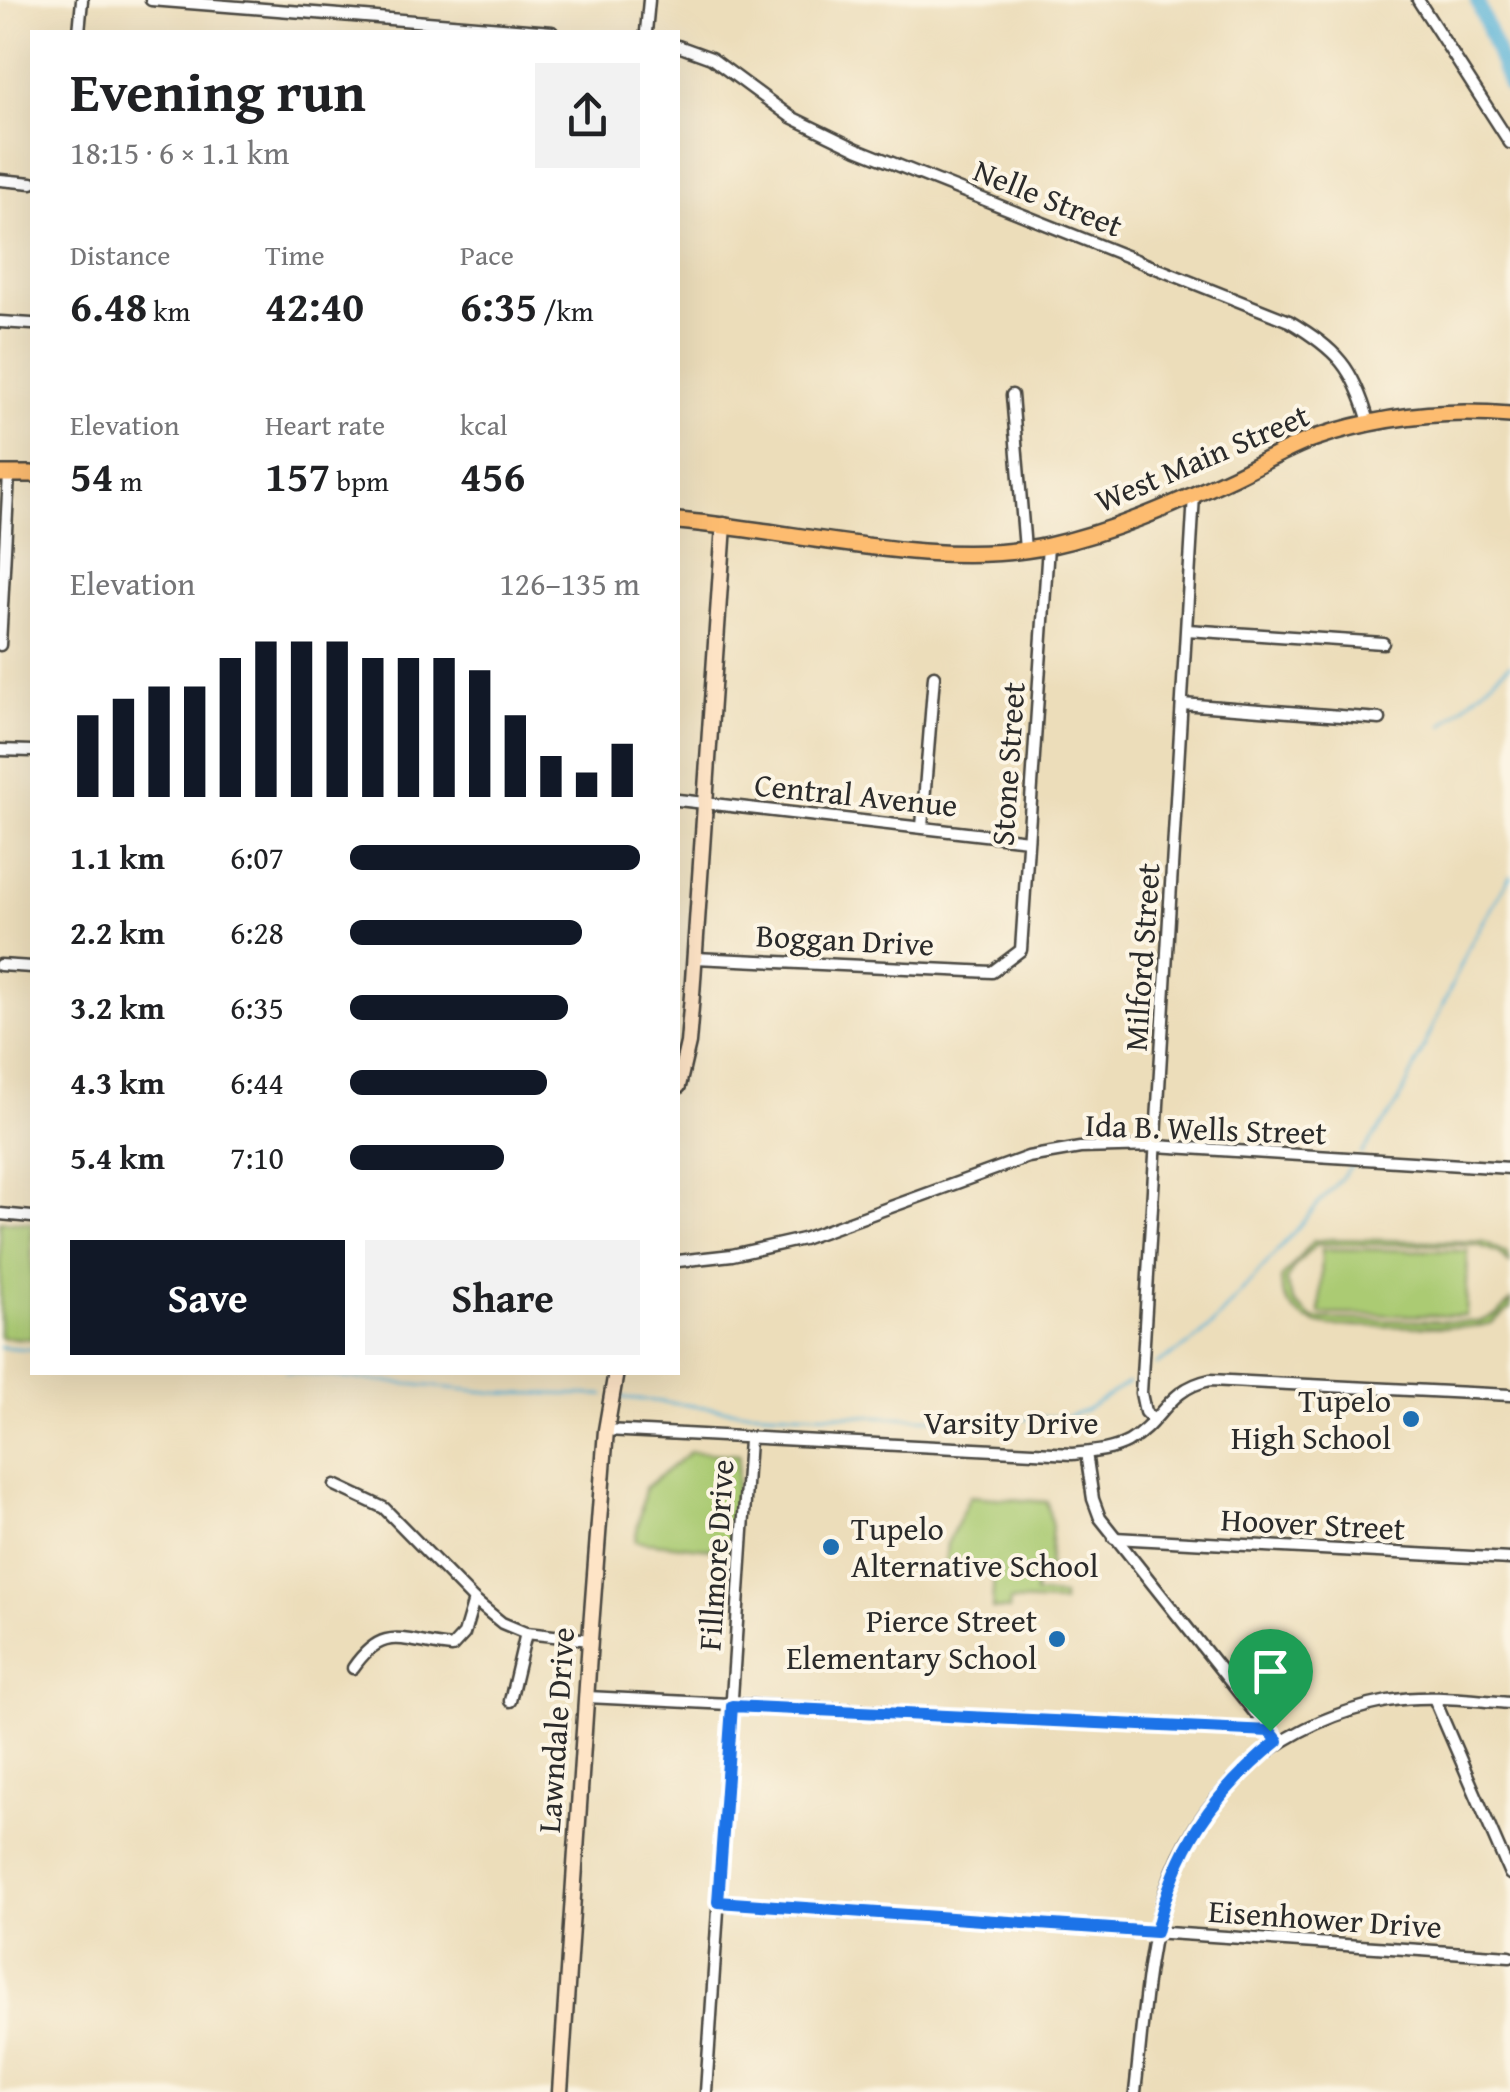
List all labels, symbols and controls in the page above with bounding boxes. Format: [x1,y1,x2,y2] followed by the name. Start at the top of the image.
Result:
[70,51,366,131] text: Evening run
[535,63,640,168] button: share
[70,129,289,176] text: 18:15 · 6 × 1.1 km
[967,146,1130,249] street label: Nelle Street
[70,234,170,275] text: Distance
[265,234,325,275] text: Time
[460,234,514,275] text: Pace
[70,275,147,336] text: 6.48
[265,275,364,336] text: 42:40
[460,275,537,336] text: 6:35
[147,290,190,331] text: km
[537,290,594,331] text: /km
[1088,391,1316,524] street label: West Main Street
[70,404,180,445] text: Elevation
[265,404,385,445] text: Heart rate
[460,404,508,445] text: kcal
[70,445,114,506] text: 54
[265,445,330,506] text: 157
[460,445,525,506] text: 456
[114,460,143,501] text: m
[330,460,389,501] text: bpm
[70,560,195,607] text: Elevation
[499,560,640,607] text: 126–135 m
[978,680,1037,848] street label: Stone Street
[752,760,960,829] street label: Central Avenue
[70,834,165,881] text: 1.1 km
[230,834,284,881] text: 6:07
[1111,861,1172,1053] street label: Milford Street
[70,909,165,956] text: 2.2 km
[230,909,284,956] text: 6:28
[755,911,935,968] street label: Boggan Drive
[70,984,165,1031] text: 3.2 km
[230,984,284,1031] text: 6:35
[70,1059,165,1106] text: 4.3 km
[230,1059,284,1106] text: 6:44
[1084,1101,1328,1156] street label: Ida B. Wells Street
[70,1134,165,1181] text: 5.4 km
[230,1134,284,1181] text: 7:10
[70,1240,345,1355] button: Save
[365,1240,640,1355] button: Share
[1231,1377,1391,1461] place label: Tupelo High School
[923,1399,1099,1446] street label: Varsity Drive
[1400,1408,1422,1430] marker: Tupelo High School
[685,1458,746,1652] street label: Fillmore Drive
[1220,1495,1406,1552] street label: Hoover Street
[851,1505,1098,1589] place label: Tupelo Alternative School
[820,1536,842,1558] marker: Tupelo Alternative School
[786,1597,1037,1681] place label: Pierce Street Elementary School
[525,1626,586,1834] street label: Lawndale Drive
[1046,1628,1068,1650] marker: Pierce Street Elementary School
[1228,1629,1313,1732] pin
[1243,1644,1298,1699] icon: arrive
[1207,1887,1443,1950] street label: Eisenhower Drive

